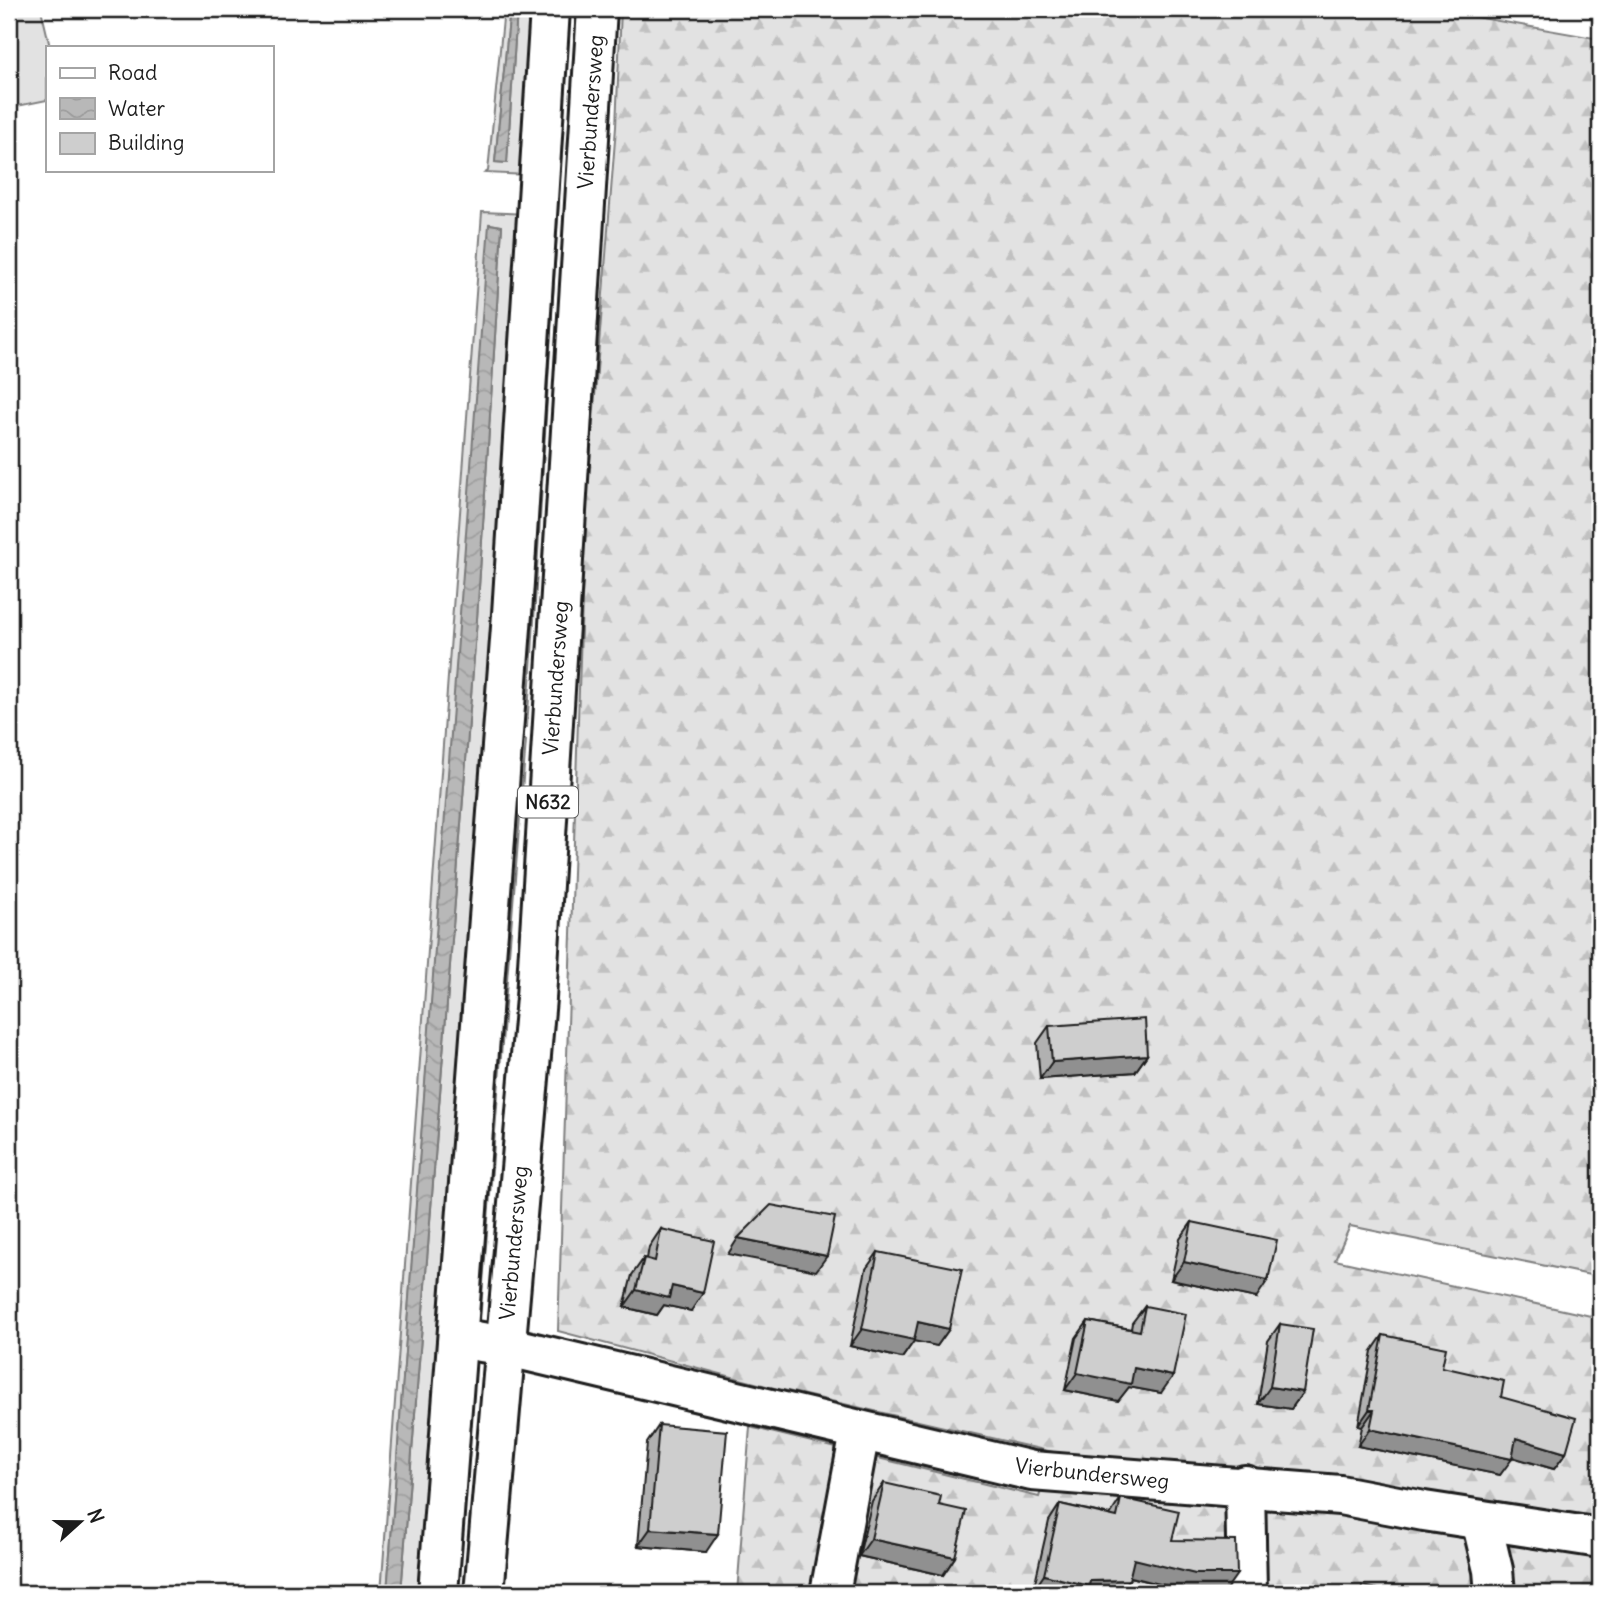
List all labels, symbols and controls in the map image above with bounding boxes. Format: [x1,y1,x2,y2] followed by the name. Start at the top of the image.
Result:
[572,34,609,190] street label: Vierbundersweg
[46,46,273,172] legend
[108,59,157,86] text: Road
[108,95,166,122] text: Water
[108,129,184,156] text: Building
[537,600,574,756] street label: Vierbundersweg
[518,786,578,818] road number: N632
[493,1165,534,1321] street label: Vierbundersweg
[1014,1452,1171,1495] street label: Vierbundersweg
[46,1486,116,1556] north arrow
[82,1505,109,1526] text: N

